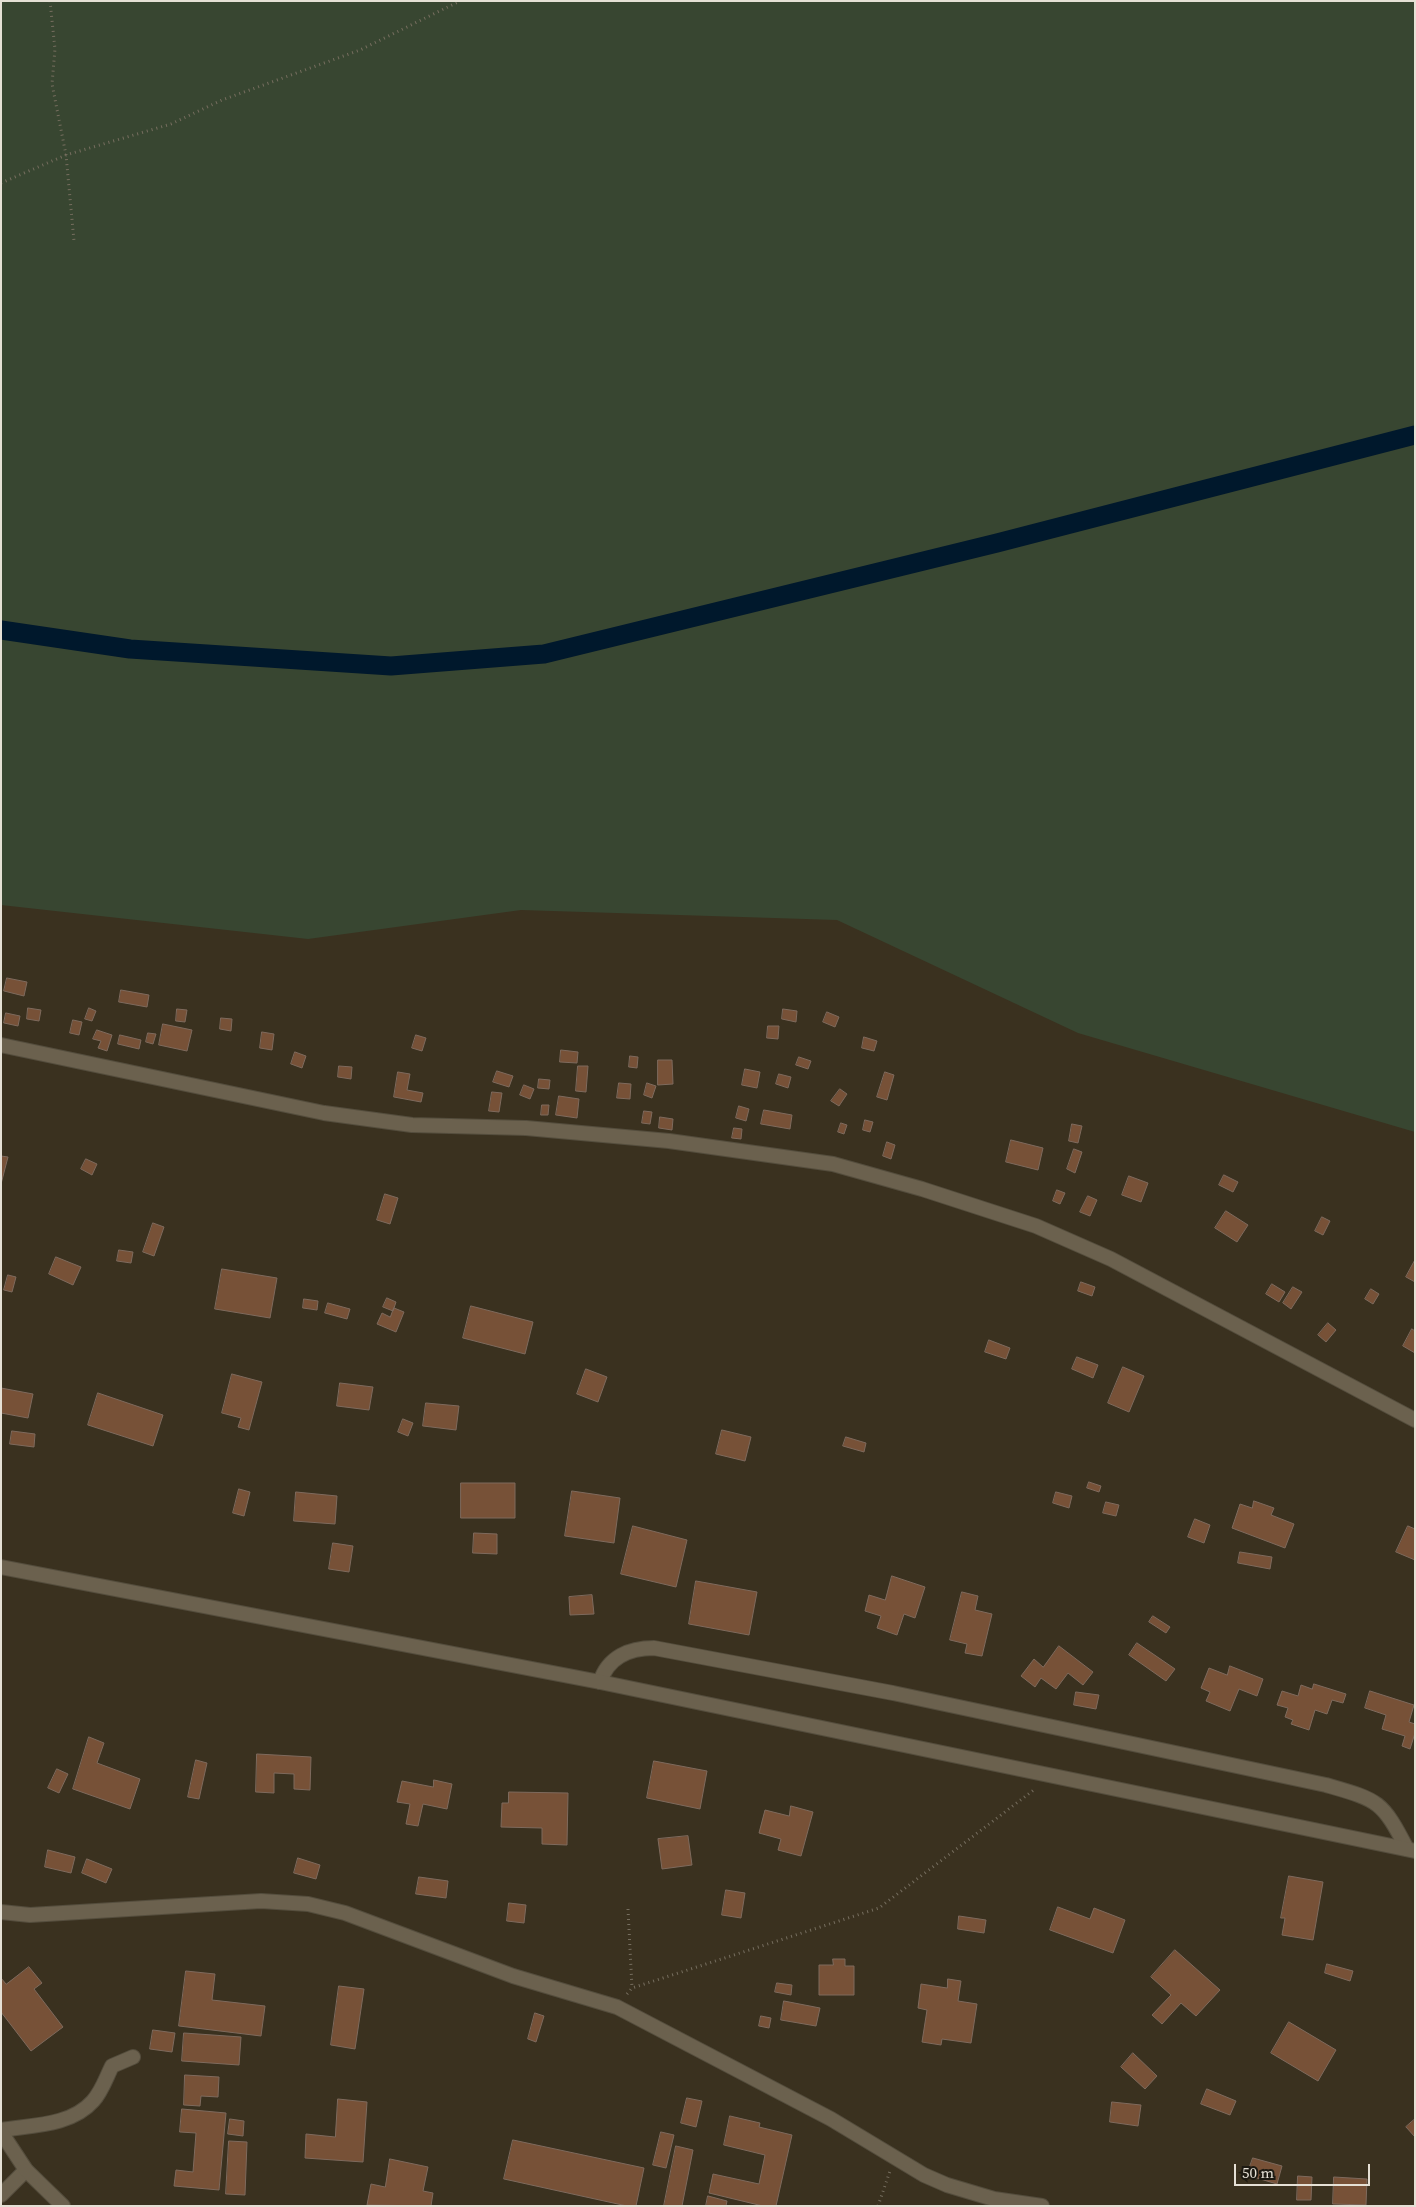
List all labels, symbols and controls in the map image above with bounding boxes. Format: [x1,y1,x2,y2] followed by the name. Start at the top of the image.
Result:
[1236,2154,1372,2186] scale bar
[1242,2162,1274,2183] text: 50 m

